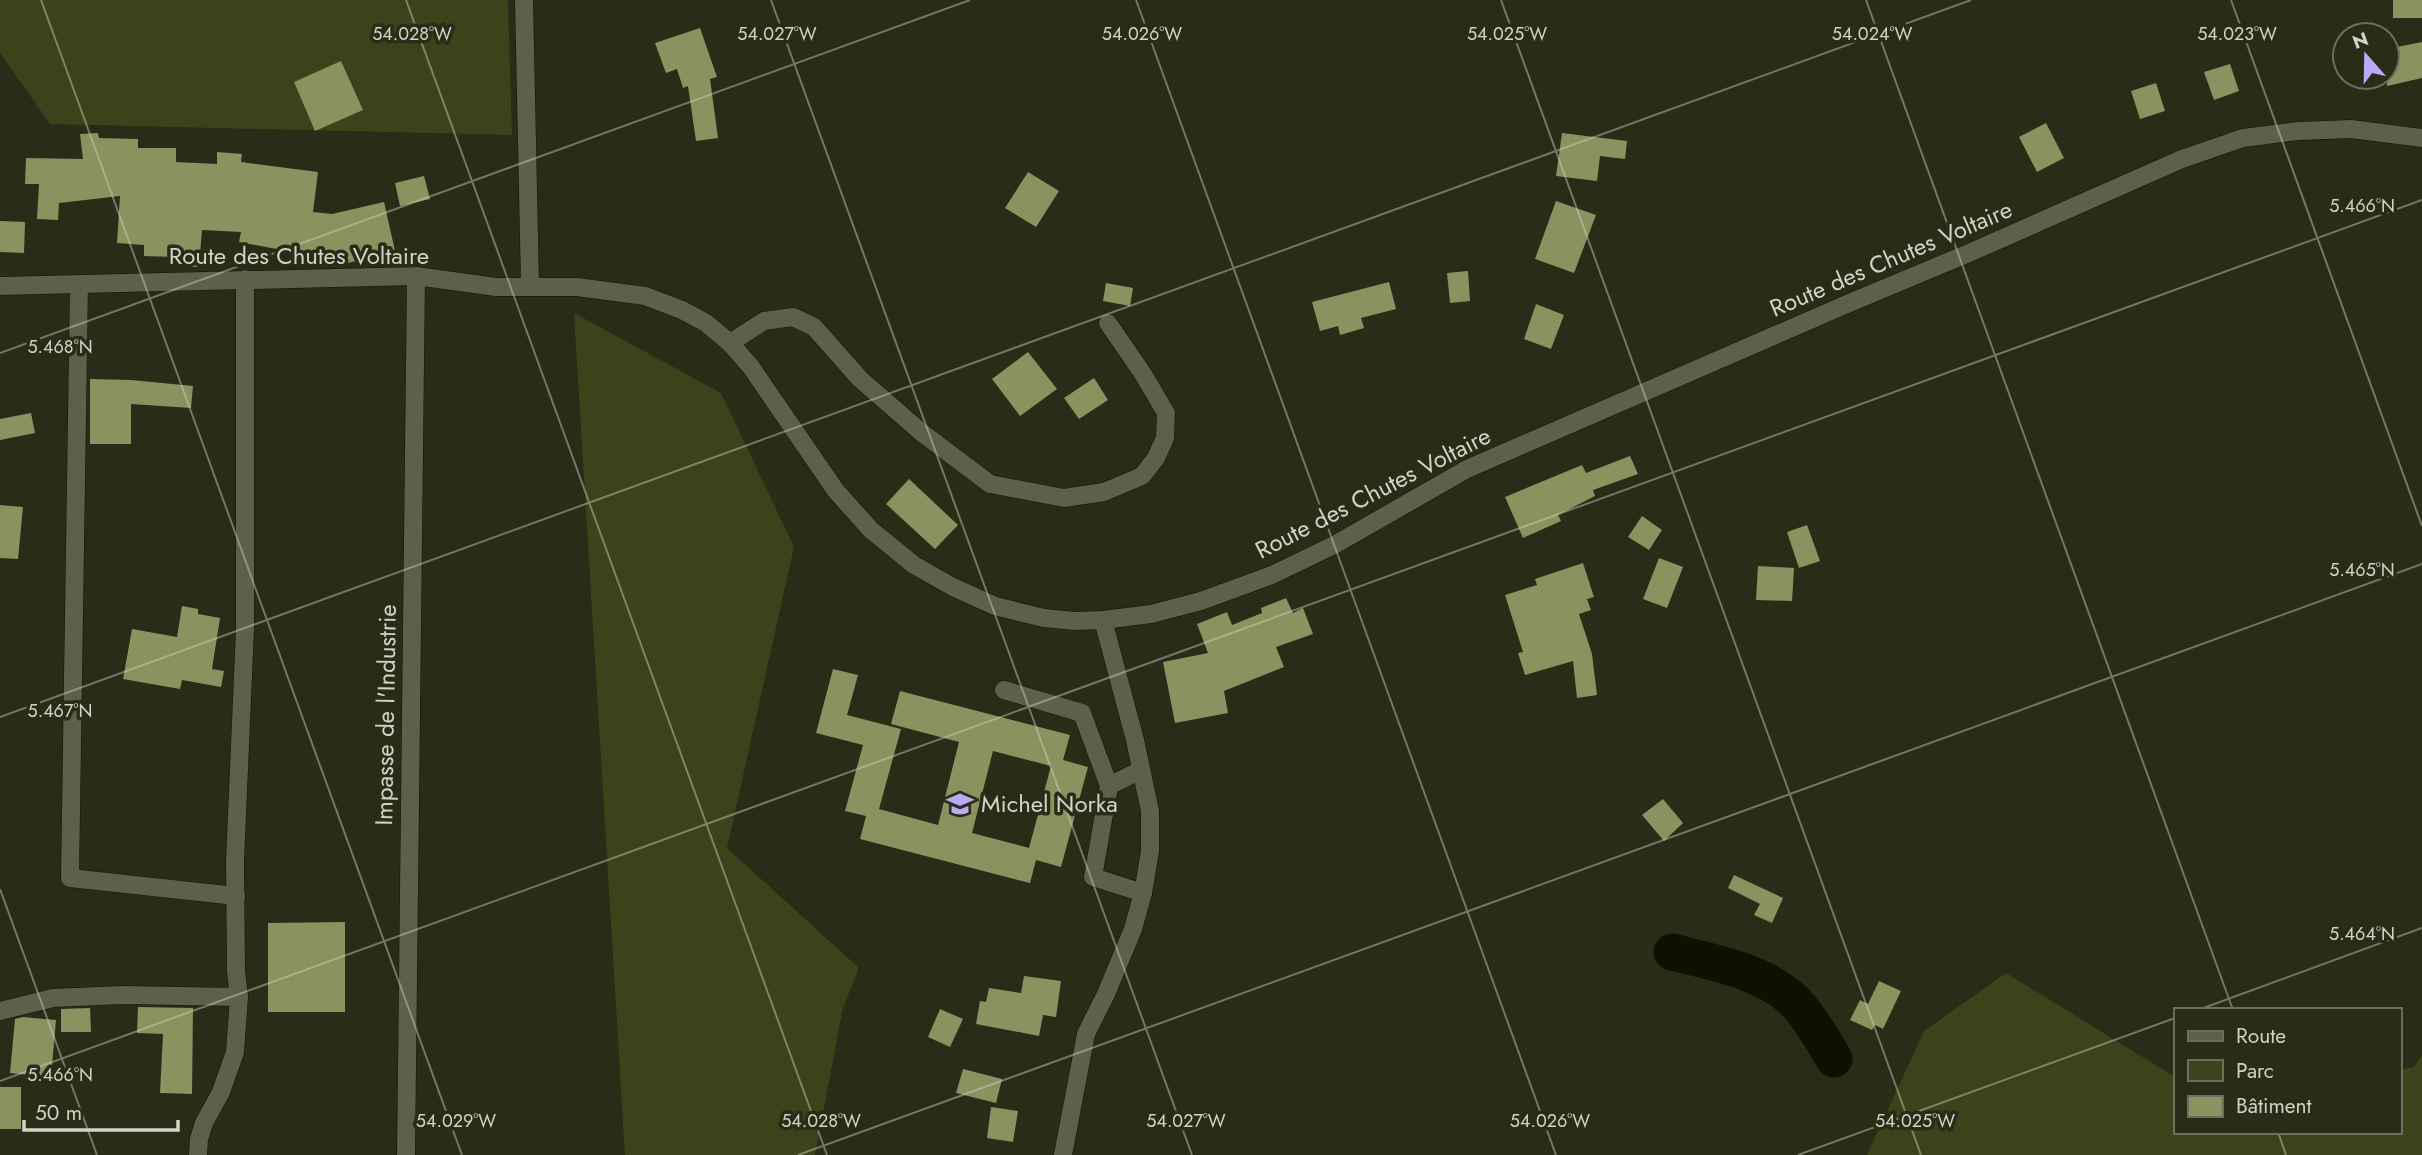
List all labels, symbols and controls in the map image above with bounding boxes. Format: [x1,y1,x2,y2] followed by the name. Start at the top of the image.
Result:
[372,21,452,47] text: 54.028°W
[737,21,817,47] text: 54.027°W
[1102,21,1182,47] text: 54.026°W
[1467,21,1547,47] text: 54.025°W
[1832,21,1912,47] text: 54.024°W
[2197,21,2277,47] text: 54.023°W
[2331,21,2401,91] north arrow
[2349,25,2372,56] text: N
[1764,192,2017,326] street label: Route des Chutes Voltaire
[2329,193,2395,219] text: 5.466°N
[169,238,429,273] street label: Route des Chutes Voltaire
[27,334,93,360] text: 5.468°N
[1249,418,1497,567] street label: Route des Chutes Voltaire
[2329,557,2395,583] text: 5.465°N
[366,604,405,826] street label: Impasse de l'Industrie
[28,698,92,724] text: 5.467°N
[981,786,1118,821] place label: Michel Norka
[945,789,975,819] school or university icon: Michel Norka
[2329,921,2395,947] text: 5.464°N
[2174,1008,2401,1134] legend
[2236,1021,2286,1051] text: Route
[2236,1056,2274,1086] text: Parc
[27,1062,93,1088] text: 5.466°N
[24,1088,178,1132] scale bar
[2236,1091,2312,1121] text: Bâtiment
[35,1098,82,1128] text: 50 m
[416,1108,496,1134] text: 54.029°W
[781,1108,861,1134] text: 54.028°W
[1146,1108,1226,1134] text: 54.027°W
[1510,1108,1590,1134] text: 54.026°W
[1875,1108,1955,1134] text: 54.025°W

